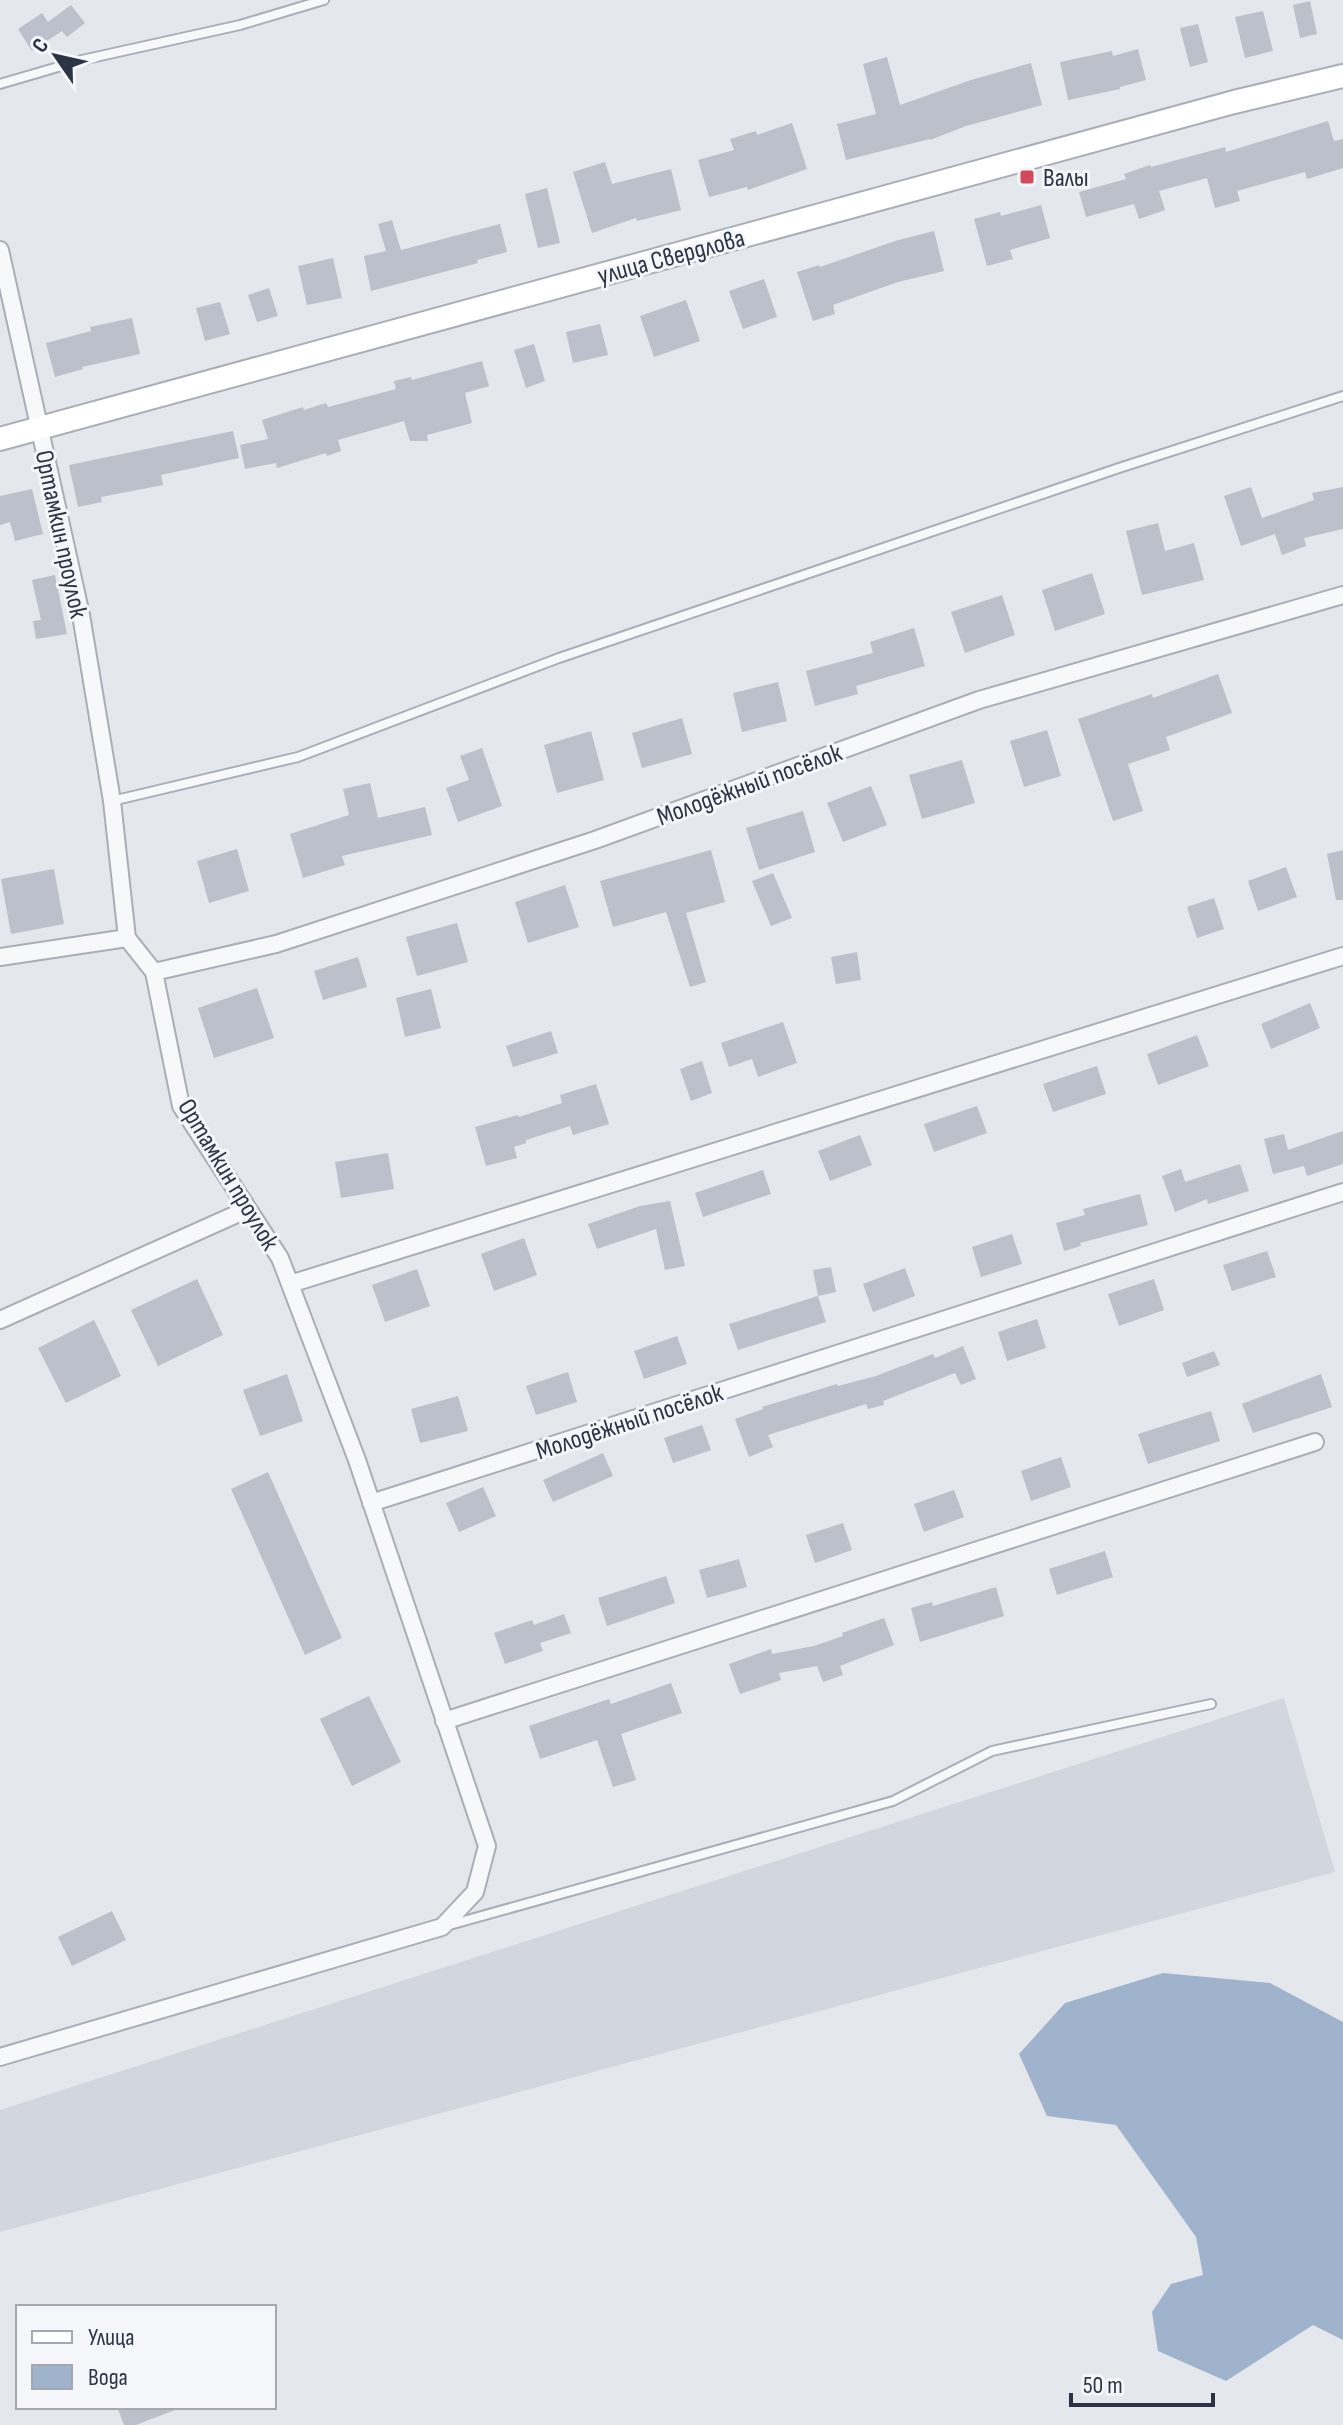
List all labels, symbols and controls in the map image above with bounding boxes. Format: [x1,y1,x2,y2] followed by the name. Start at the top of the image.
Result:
[16,16,96,96] north arrow
[26,33,55,58] text: С
[1043,163,1088,194] place label: Валы
[1018,168,1036,186] marker: Валы
[594,223,748,292] street label: улица Свердлова
[28,448,93,621] street label: Ортамкин проулок
[653,738,846,833] street label: Молодёжный посёлок
[170,1094,285,1256] street label: Ортамкин проулок
[532,1378,727,1467] street label: Молодёжный посёлок
[16,2305,276,2409] legend
[88,2323,134,2352] text: Улица
[1071,2357,1213,2407] scale bar
[88,2363,128,2392] text: Вода
[1083,2371,1123,2400] text: 50 m

